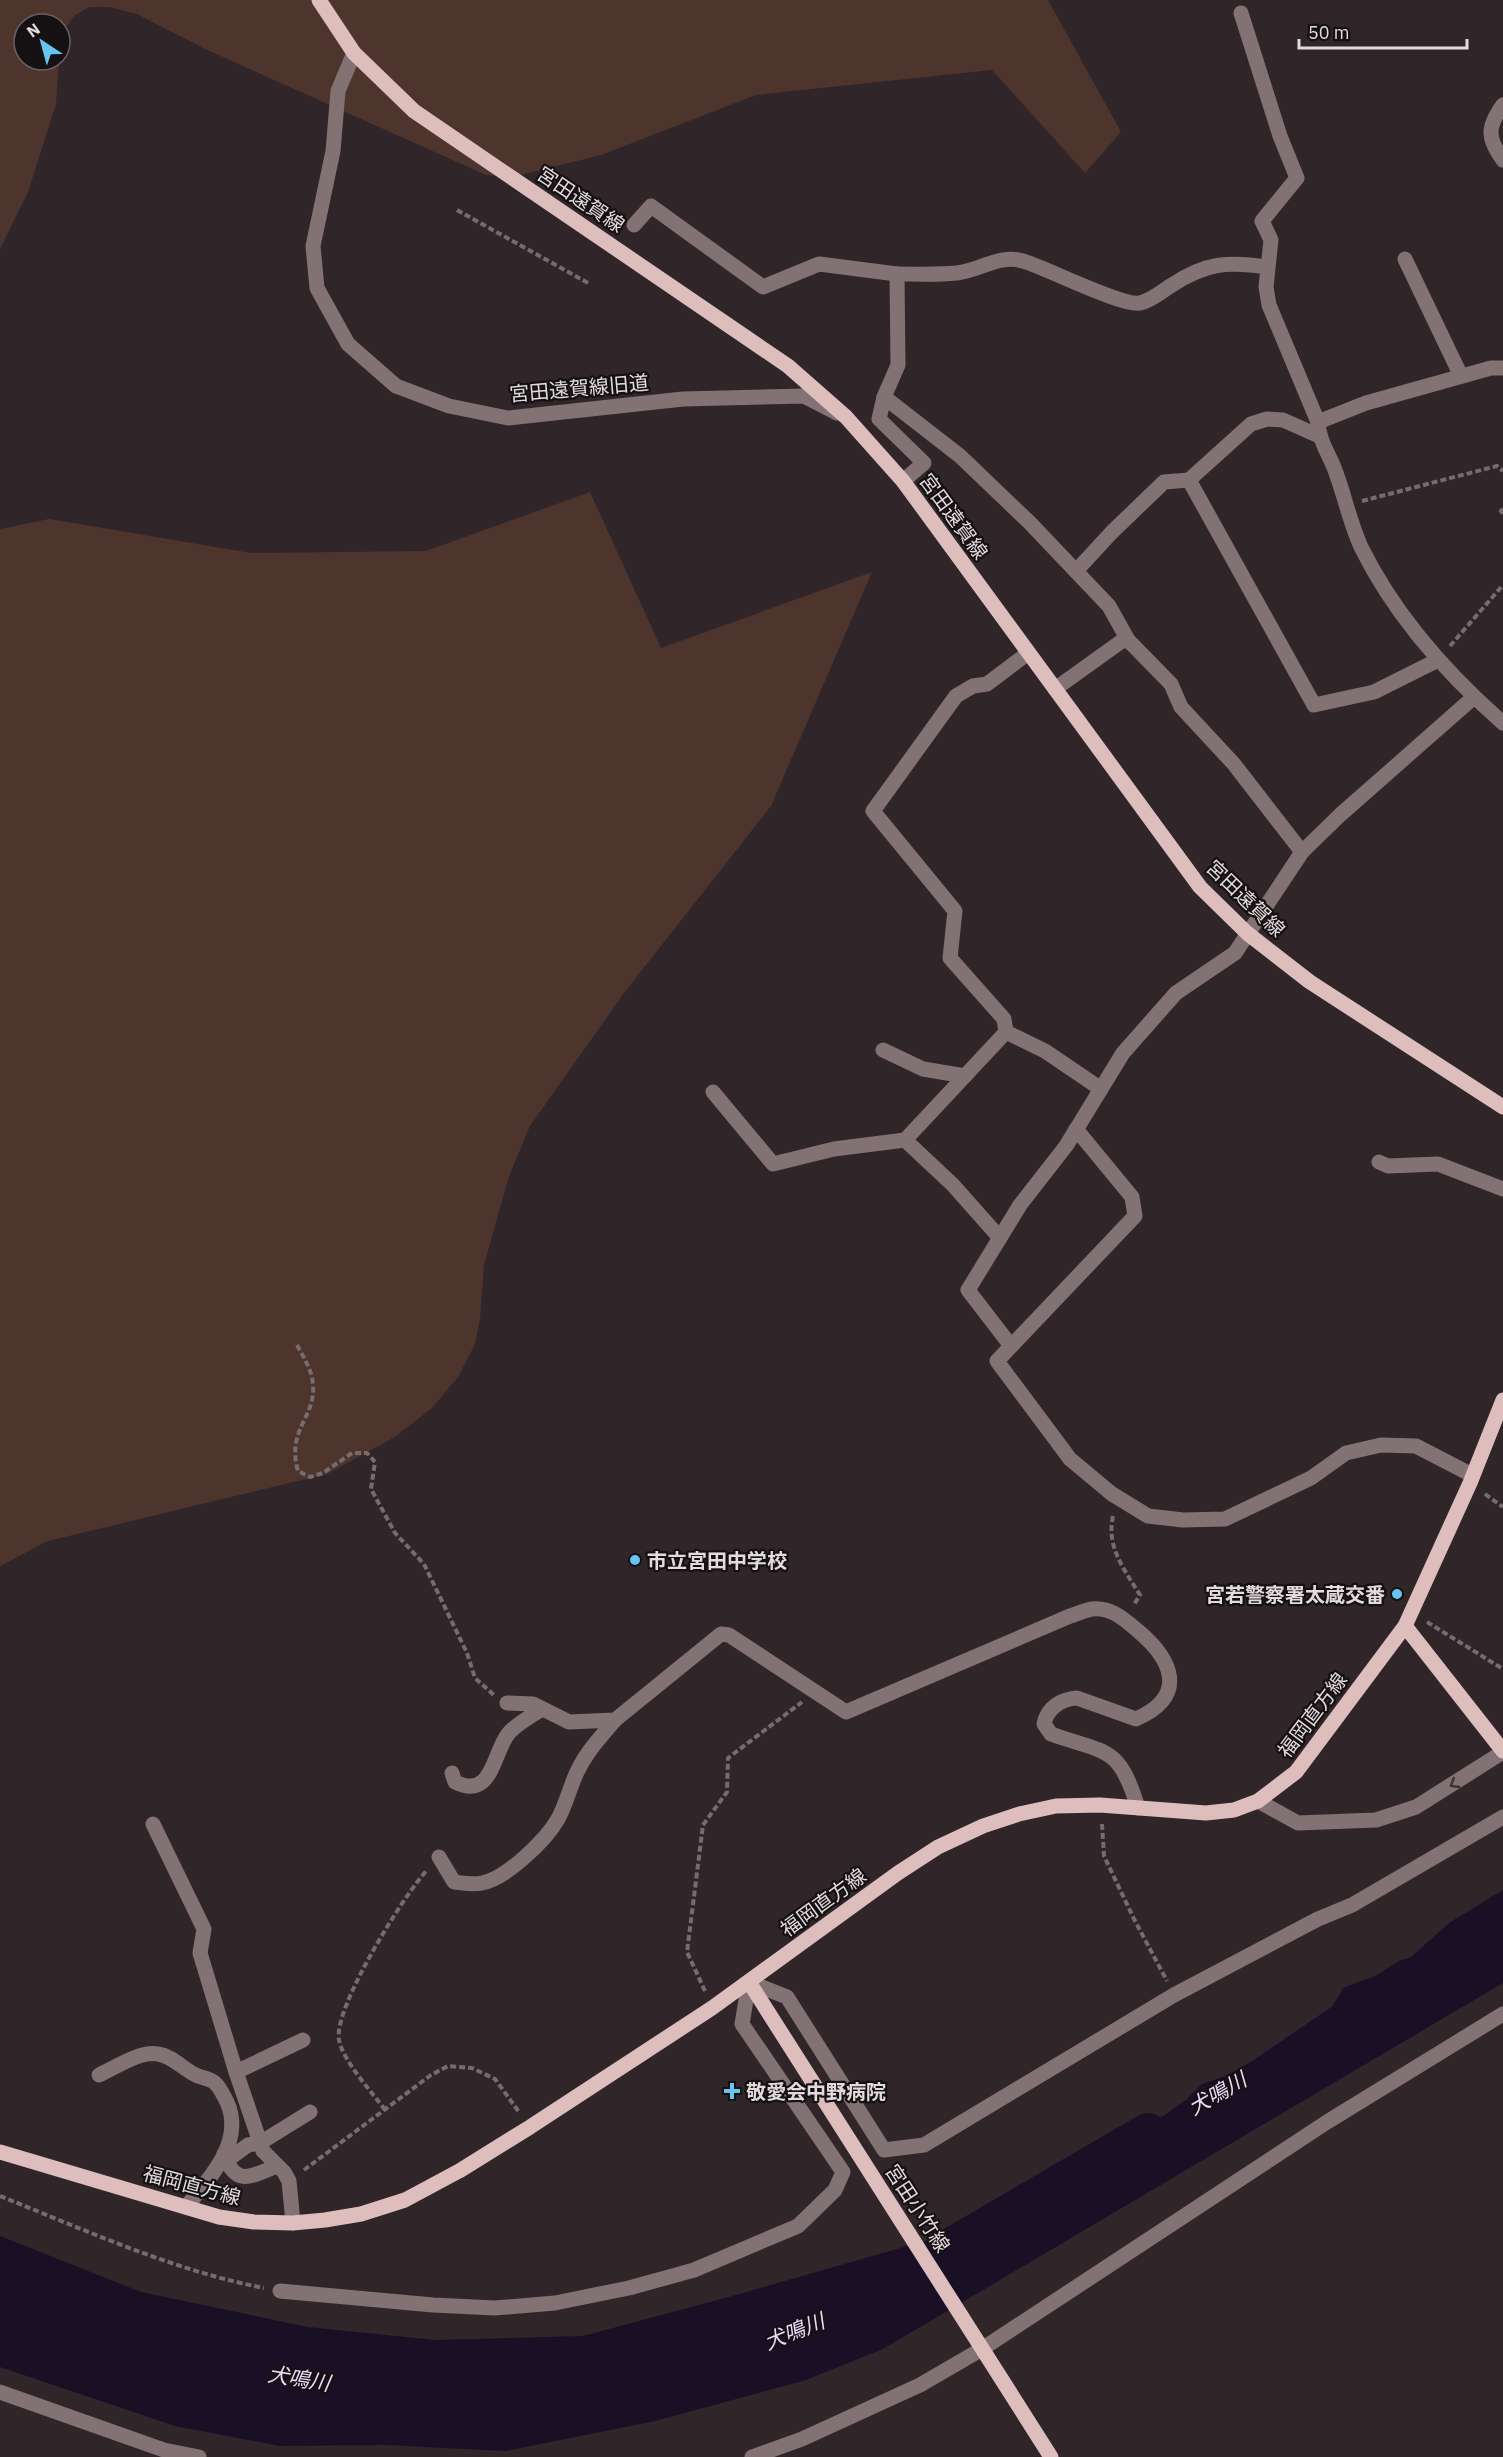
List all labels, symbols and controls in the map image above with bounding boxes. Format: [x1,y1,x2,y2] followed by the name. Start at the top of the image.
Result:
[12,12,72,72] north arrow
[1299,12,1467,50] scale bar
[23,18,44,41] text: N
[1308,21,1350,44] text: 50 m
[532,160,630,238] street label: 宮田遠賀線
[508,368,650,408] street label: 宮田遠賀線旧道
[914,468,994,564] street label: 宮田遠賀線
[1201,854,1291,942] street label: 宮田遠賀線
[647,1547,787,1574] place label: 市立宮田中学校
[628,1553,642,1567] marker: 市立宮田中学校
[1205,1581,1385,1608] place label: 宮若警察署太蔵交番
[1390,1587,1404,1601] marker: 宮若警察署太蔵交番
[1271,1667,1353,1763] street label: 福岡直方線
[1450,1777,1460,1788] one-way arrow
[775,1862,871,1942] street label: 福岡直方線
[1183,2064,1253,2121] water label: 犬鳴川
[746,2078,886,2105] place label: 敬愛会中野病院
[723,2082,741,2100] marker: 敬愛会中野病院
[140,2159,244,2211] street label: 福岡直方線
[879,2159,957,2257] street label: 宮田小竹線
[760,2305,830,2356] water label: 犬鳴川
[266,2359,334,2397] water label: 犬鳴川

